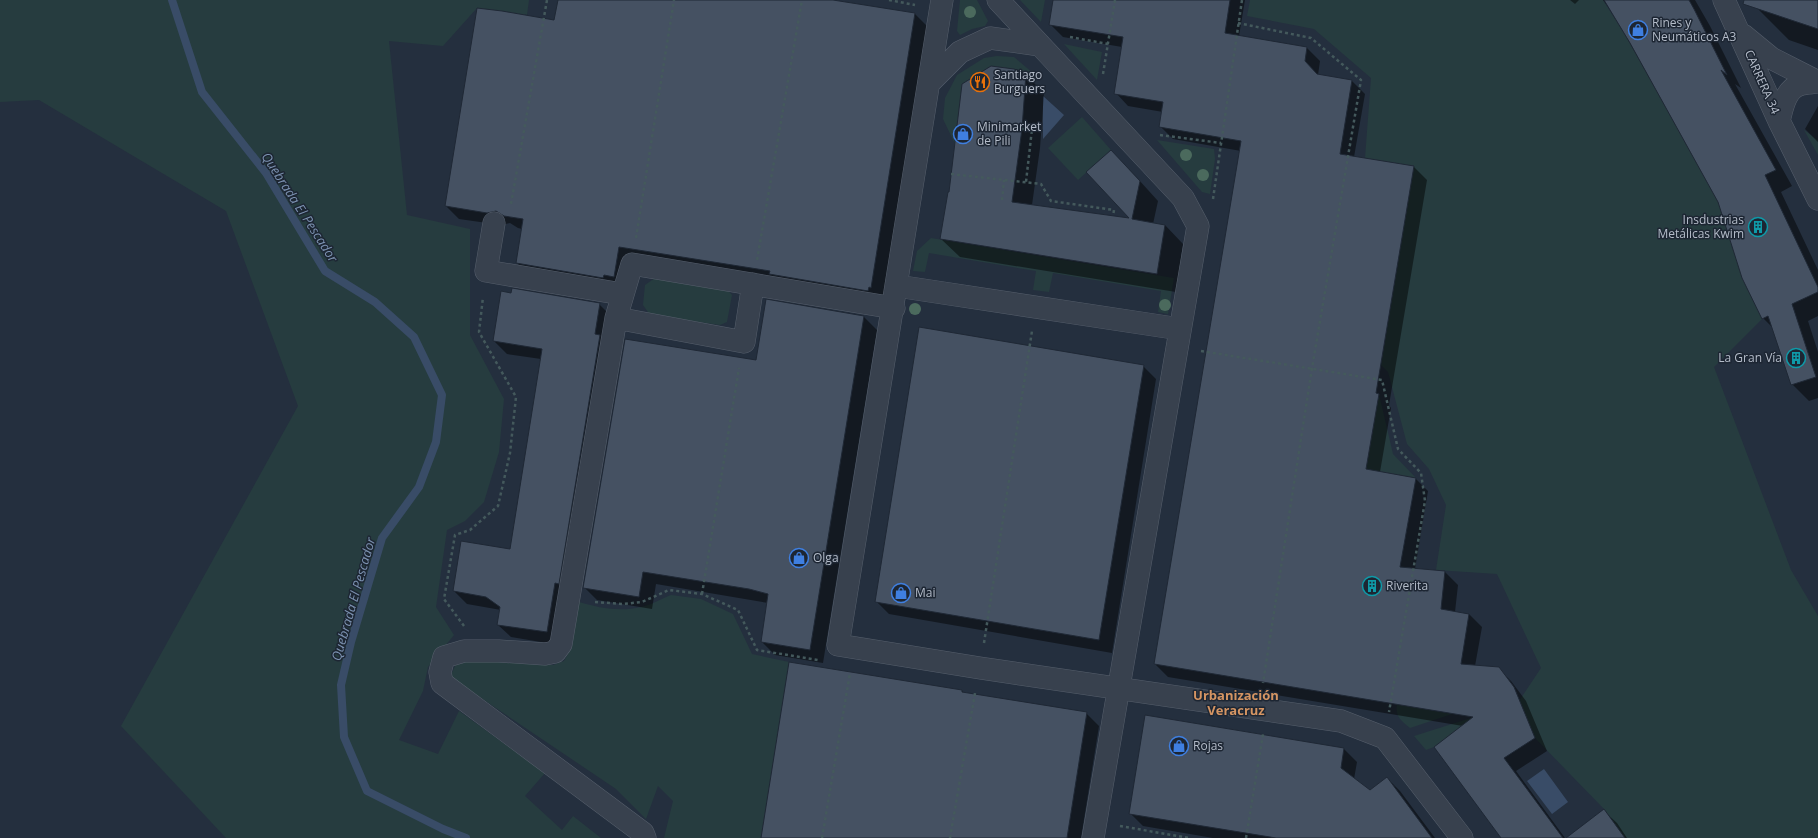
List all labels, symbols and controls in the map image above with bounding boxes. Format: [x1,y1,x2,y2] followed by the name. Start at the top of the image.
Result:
[1652,14,1737,45] place label: Rines y Neumáticos A3
[1627,19,1649,41] shop icon: Rines y Neumáticos A3
[1741,47,1784,117] street label: CARRERA 34
[994,66,1046,97] place label: Santiago Burguers
[969,71,991,93] restaurant icon: Santiago Burguers
[977,118,1041,149] place label: Minimarket de Pili
[952,123,974,145] shop icon: Minimarket de Pili
[258,149,343,266] water label: Quebrada El Pescador
[1657,211,1744,242] place label: Insdustrias Metálicas Kwim
[1747,216,1769,238] building icon: Insdustrias Metálicas Kwim
[1785,347,1807,369] building icon: La Gran Vía
[1718,349,1782,366] place label: La Gran Vía
[327,534,379,663] water label: Quebrada El Pescador
[788,547,810,569] shop icon: Olga
[813,549,839,566] place label: Olga
[1361,575,1383,597] building icon: Riverita
[1386,577,1428,594] place label: Riverita
[890,582,912,604] shop icon: Mai
[915,584,936,601] place label: Mai
[1193,686,1279,719] district label: Urbanización Veracruz
[1168,735,1190,757] shop icon: Rojas
[1193,737,1223,754] place label: Rojas

